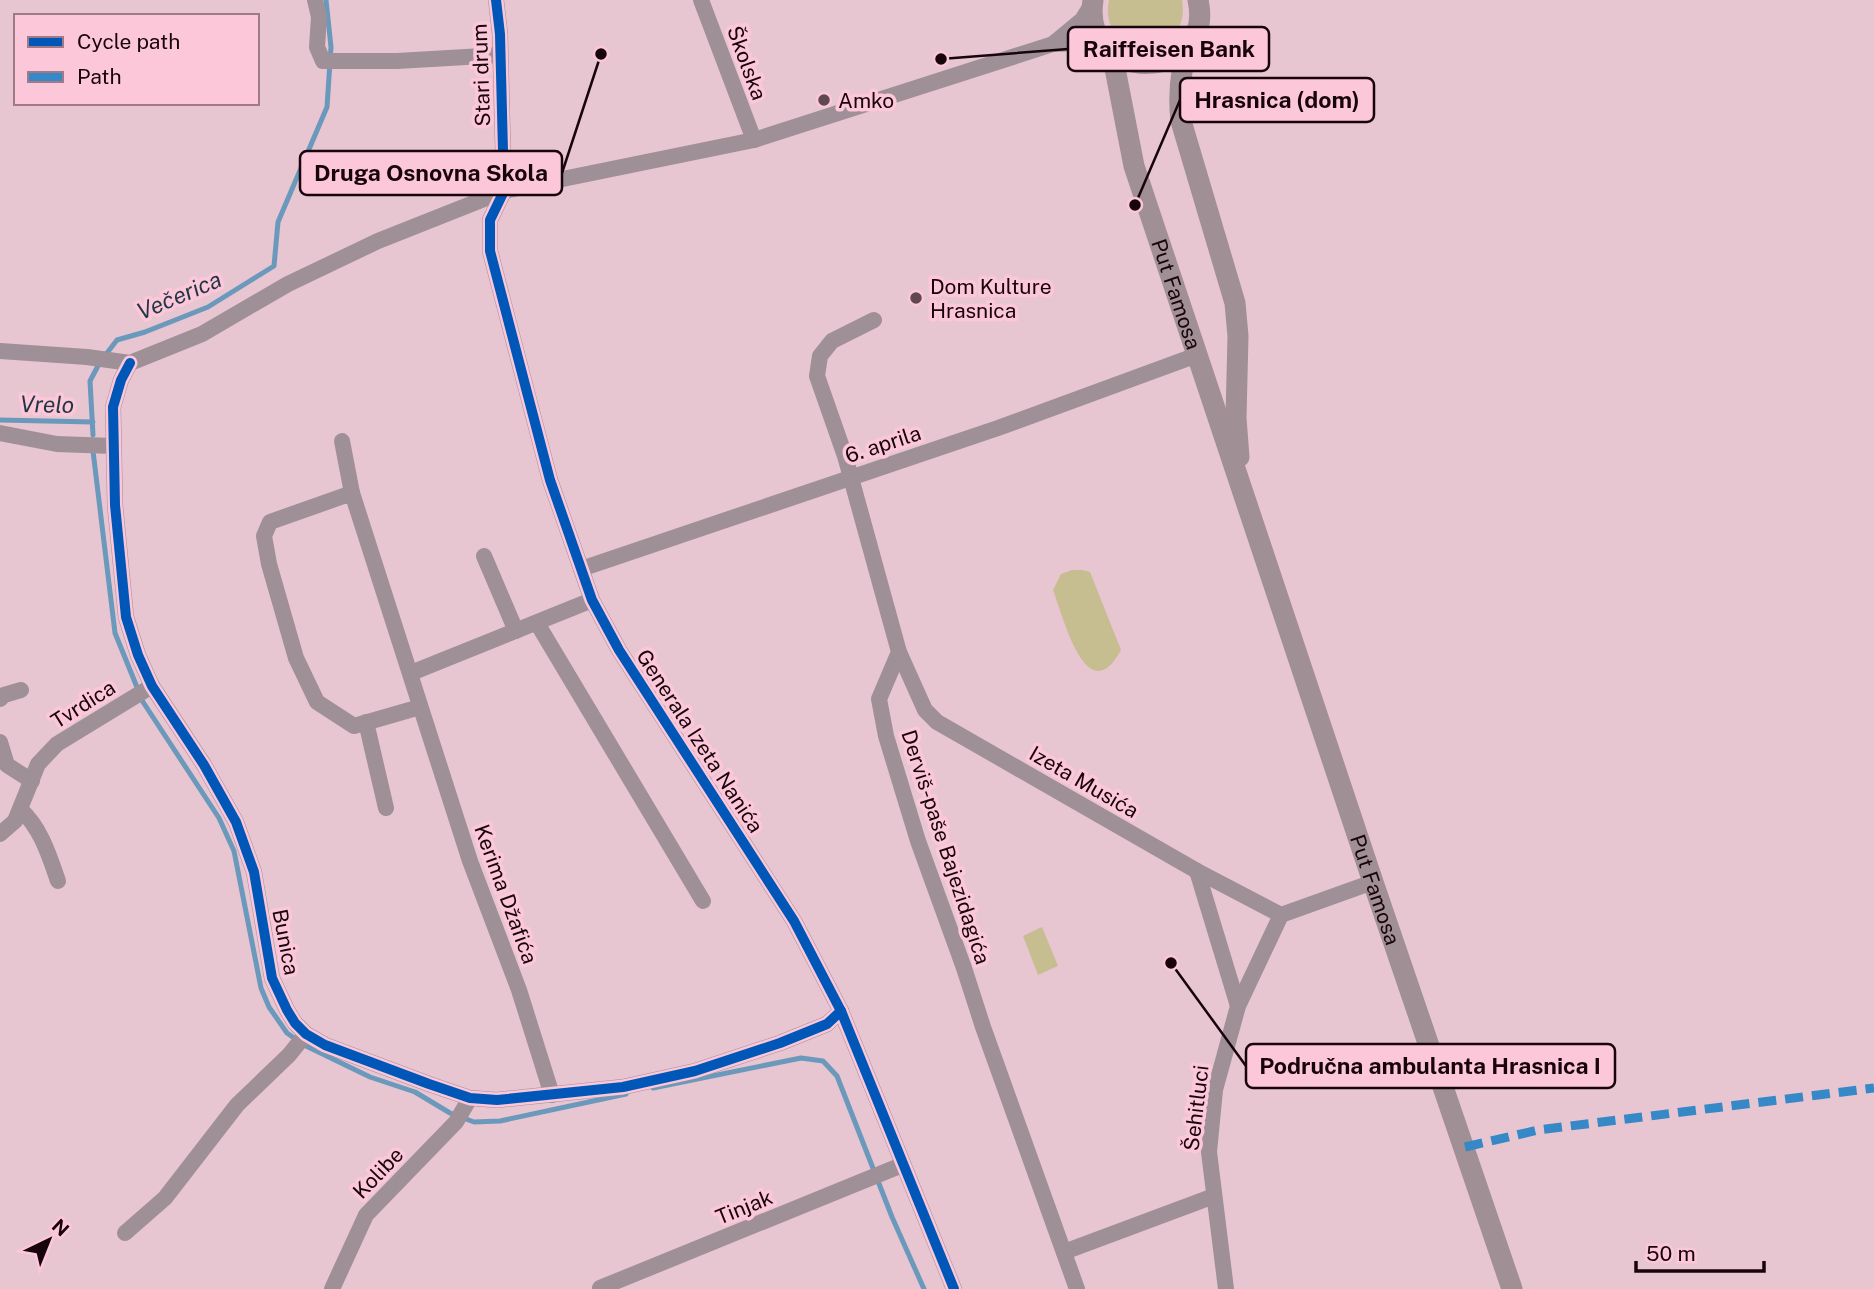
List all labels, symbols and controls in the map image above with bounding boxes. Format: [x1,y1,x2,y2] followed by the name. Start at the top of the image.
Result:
[14,14,259,105] legend
[467,23,495,127] street label: Stari drum
[722,23,772,103] street label: Školska
[1068,27,1269,71] callout: Raiffeisen Bank
[77,29,180,54] text: Cycle path
[1083,35,1255,62] text: Raiffeisen Bank
[77,64,122,89] text: Path
[1180,78,1374,122] callout: Hrasnica (dom)
[1194,86,1360,113] text: Hrasnica (dom)
[838,88,894,113] place label: Amko
[816,92,832,108] marker: Amko
[300,151,562,195] callout: Druga Osnovna Skola
[314,159,548,186] text: Druga Osnovna Skola
[1147,235,1207,352] street label: Put Famosa
[133,265,225,325] water label: Večerica
[930,274,1052,323] place label: Dom Kulture Hrasnica
[908,290,924,306] marker: Dom Kulture Hrasnica
[20,390,74,418] water label: Vrelo
[842,420,924,468] street label: 6. aprila
[631,645,769,837] street label: Generala Izeta Nanića
[46,675,120,733] street label: Tvrdica
[896,727,996,967] street label: Derviš-paše Bajezidagića
[1025,741,1143,823] street label: Izeta Musića
[469,821,543,967] street label: Kerima Džafića
[1345,831,1406,948] street label: Put Famosa
[267,907,305,977] street label: Bunica
[1246,1044,1615,1088] callout: Područna ambulanta Hrasnica I
[1259,1052,1601,1079] text: Područna ambulanta Hrasnica I
[1178,1064,1214,1152] street label: Šehitluci
[348,1142,408,1204] street label: Kolibe
[712,1184,776,1230] street label: Tinjak
[14,1205,84,1275] north arrow
[48,1214,74,1241] text: N
[1636,1230,1764,1274] scale bar
[1646,1241,1696,1266] text: 50 m

